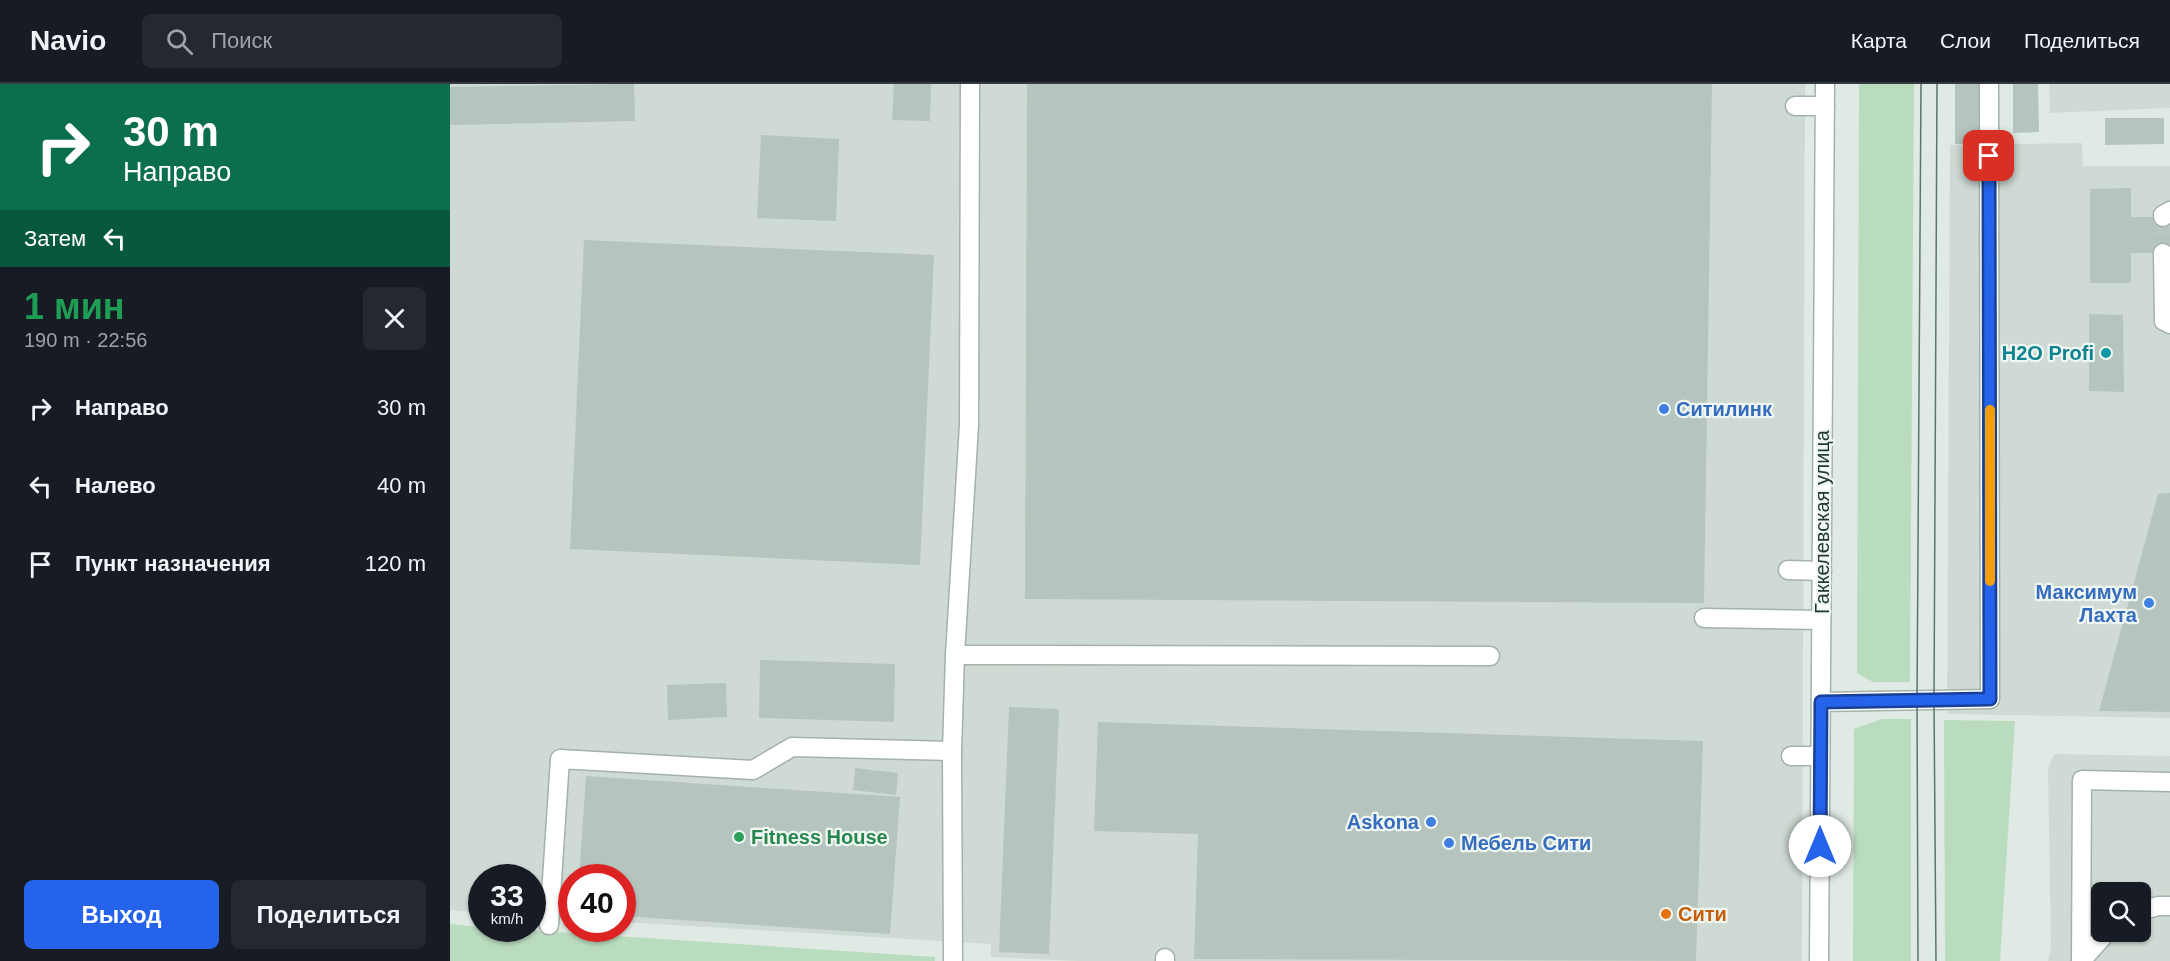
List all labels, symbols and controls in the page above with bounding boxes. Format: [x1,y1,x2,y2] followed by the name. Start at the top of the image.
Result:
[142,14,562,68] search box
[30,25,106,56] text: Navio
[163,25,196,58] icon: search
[211,28,272,53] text: Поиск
[1851,29,1907,52] text: Карта
[1940,29,1991,52] text: Слои
[2024,29,2140,52] text: Поделиться
[24,108,102,186] icon: right
[123,108,219,155] text: 30 m
[1963,130,2014,181] pin
[1972,139,2005,172] icon: arrive
[123,157,231,187] text: Направо
[98,222,131,255] icon: left
[24,226,86,251] text: Затем
[24,286,125,327] text: 1 мин
[363,287,426,350] button: close
[24,329,147,351] text: 190 m · 22:56
[2002,342,2094,364] place label: H2O Profi
[2099,346,2113,360] marker: H2O Profi
[24,392,57,425] icon: right
[75,395,169,420] text: Направо
[377,395,426,420] text: 30 m
[1676,398,1773,420] place label: Ситилинк
[1657,402,1671,416] marker: Ситилинк
[1811,429,1833,614] street label: Гаккелевская улица
[24,470,57,503] icon: left
[75,473,156,498] text: Налево
[377,473,426,498] text: 40 m
[24,548,57,581] icon: arrive
[75,551,271,576] text: Пункт назначения
[365,551,426,576] text: 120 m
[2036,581,2138,626] place label: Максимум Лахта
[2142,596,2156,610] marker: Максимум Лахта
[1347,811,1420,833] place label: Askona
[1788,814,1852,878] position arrow
[1424,815,1438,829] marker: Askona
[751,826,888,848] place label: Fitness House
[732,830,746,844] marker: Fitness House
[1461,832,1591,854] place label: Мебель Сити
[1442,836,1456,850] marker: Мебель Сити
[558,864,636,942] speed limit sign: 40
[490,879,524,912] text: 33
[24,880,219,949] button: Выход
[231,880,426,949] button: Поделиться
[2091,882,2151,942] map controls
[2091,882,2151,942] button: search
[1678,903,1727,925] place label: Сити
[1659,907,1673,921] marker: Сити
[491,910,523,927] text: km/h

